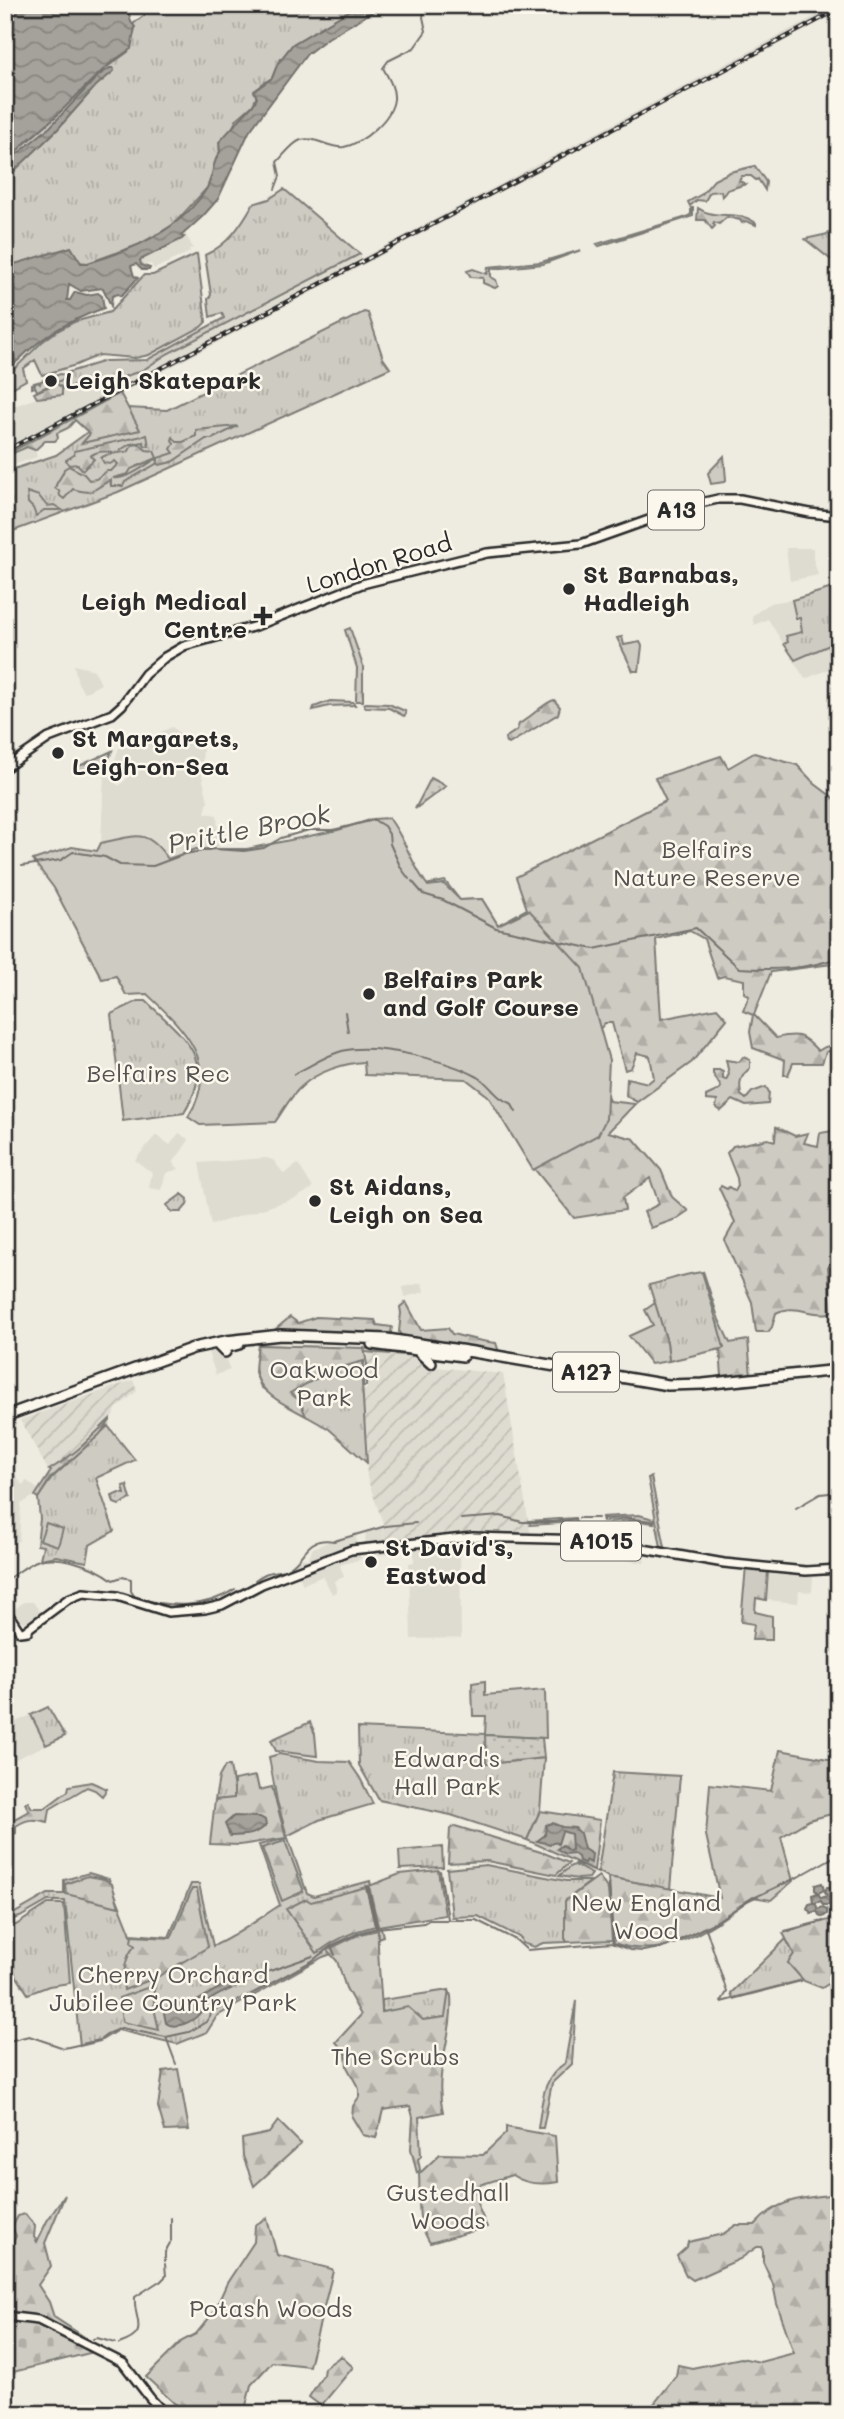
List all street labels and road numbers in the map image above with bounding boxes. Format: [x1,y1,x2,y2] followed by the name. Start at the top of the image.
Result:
[648,490,704,530] road number: A13
[302,526,455,599] street label: London Road
[553,1352,619,1392] road number: A127
[561,1522,641,1560] road number: A1015

